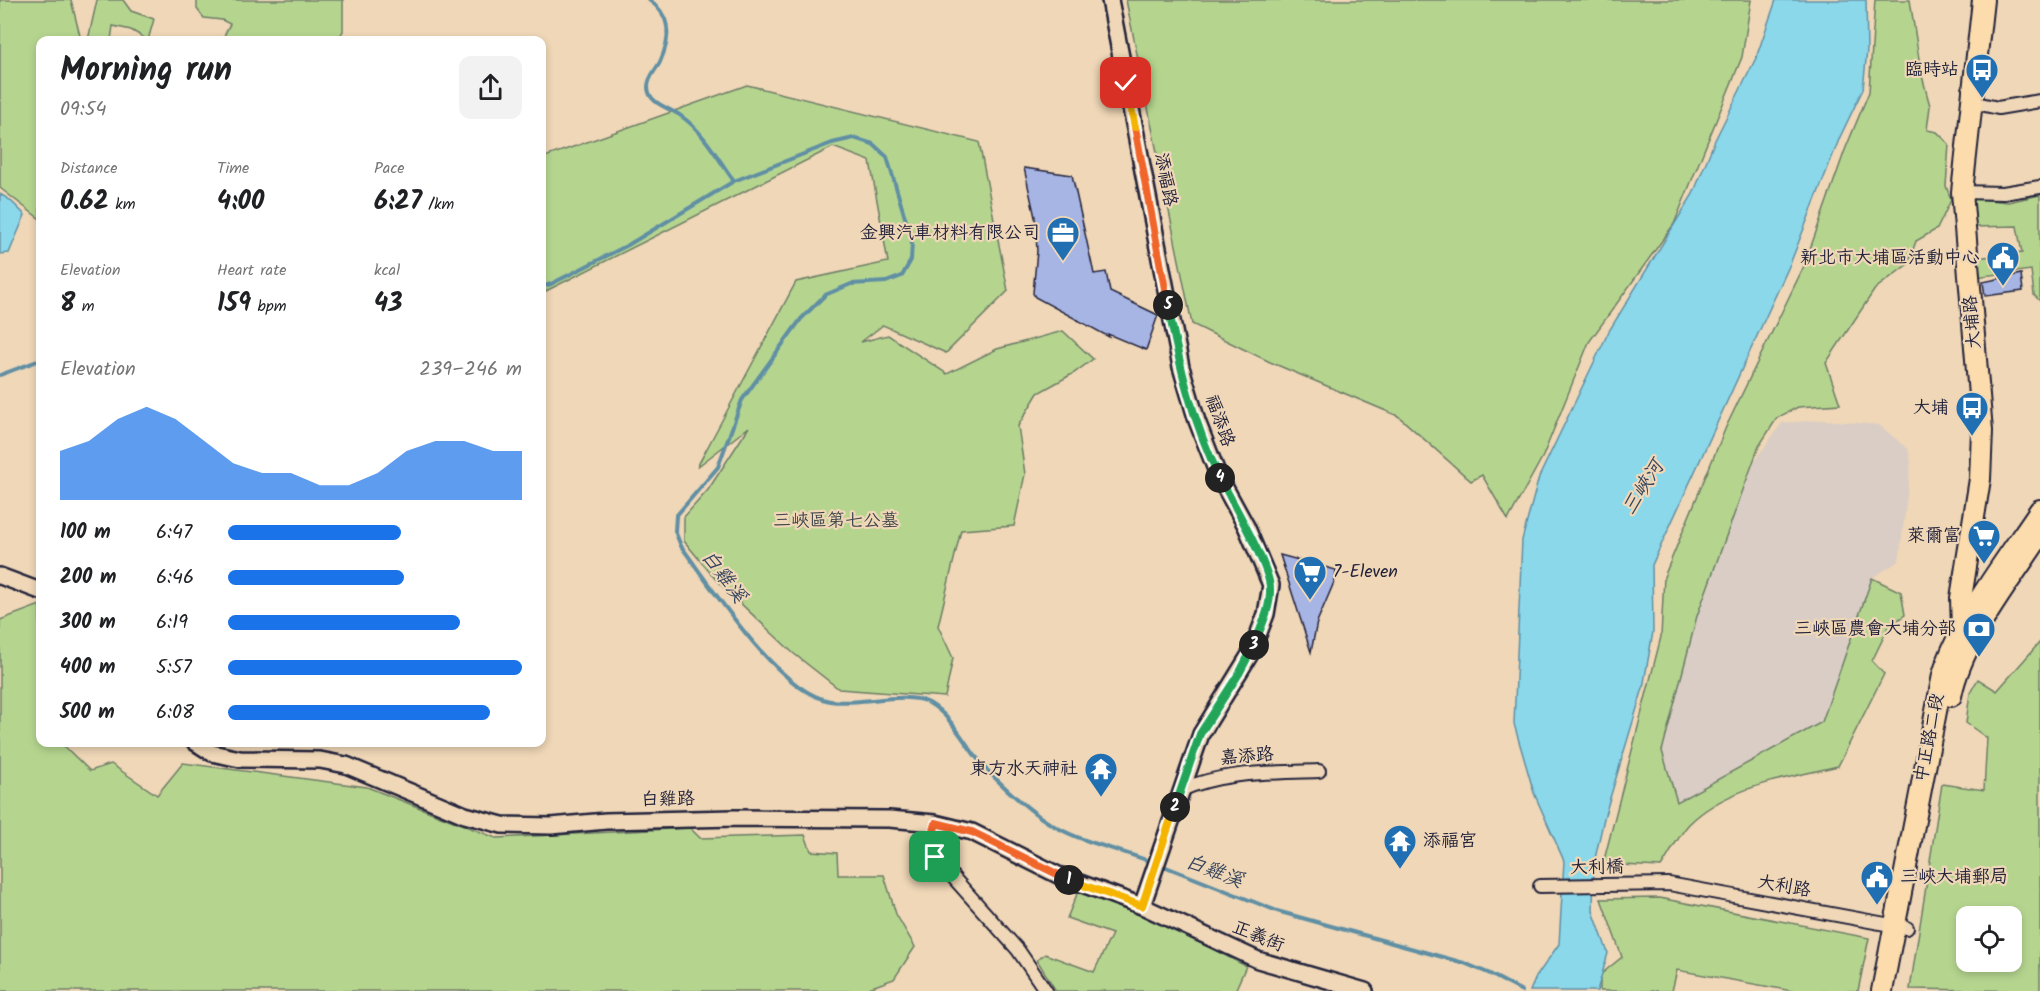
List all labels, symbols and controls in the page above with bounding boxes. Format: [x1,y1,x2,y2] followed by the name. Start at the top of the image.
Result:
[60,45,232,98] text: Morning run
[1964,52,2000,99] bus stop icon: 臨時站
[459,56,522,119] button: share
[1905,56,1959,85] place label: 臨時站
[1100,57,1151,108] pin
[1109,66,1142,99] icon: check
[60,94,106,126] text: 09:54
[1146,151,1184,209] street label: 添福路
[60,156,118,181] text: Distance
[217,156,249,181] text: Time
[374,156,405,181] text: Pace
[60,181,109,223] text: 0.62
[217,181,264,223] text: 4:00
[374,181,422,223] text: 6:27
[109,192,135,217] text: km
[422,192,454,217] text: /km
[1045,215,1081,262] office icon: 金興汽車材料有限公司
[860,219,1040,248] place label: 金興汽車材料有限公司
[1985,240,2021,287] public building icon: 新北市大埔區活動中心
[1800,244,1980,273] place label: 新北市大埔區活動中心
[60,258,121,283] text: Elevation
[217,258,287,283] text: Heart rate
[374,258,400,283] text: kcal
[60,283,75,325] text: 8
[217,283,251,325] text: 159
[374,283,402,325] text: 43
[1153,290,1183,320] pin: 5
[1164,292,1172,317] text: 5
[75,294,95,319] text: m
[251,294,286,319] text: bpm
[1956,294,1990,350] street label: 大埔路
[60,354,136,386] text: Elevation
[419,354,522,386] text: 239–246 m
[1954,390,1990,437] bus stop icon: 大埔
[1196,391,1242,451] street label: 福添路
[1913,394,1949,423] place label: 大埔
[1615,452,1675,522] water label: 三峽河
[1205,463,1235,493] pin: 4
[1216,465,1224,490] text: 4
[773,507,899,536] park label: 三峽區第七公墓
[60,517,111,549] text: 100 m
[156,517,192,549] text: 6:47
[1966,518,2002,565] supermarket icon: 萊爾富
[1907,522,1961,551] place label: 萊爾富
[692,543,754,611] water label: 白雞溪
[1292,554,1328,601] supermarket icon: 7-Eleven
[1333,558,1398,587] place label: 7-Eleven
[60,562,116,594] text: 200 m
[156,562,194,594] text: 6:46
[60,607,116,639] text: 300 m
[156,607,188,639] text: 6:19
[1961,611,1997,658] bank icon: 三峽區農會大埔分部
[1794,615,1956,644] place label: 三峽區農會大埔分部
[1239,630,1269,660] pin: 3
[1250,632,1258,657] text: 3
[60,652,116,684] text: 400 m
[156,652,192,684] text: 5:57
[1907,691,1953,785] street label: 中正路二段
[60,697,115,729] text: 500 m
[156,697,194,729] text: 6:08
[1219,740,1275,774] street label: 嘉添路
[1083,751,1119,798] temple icon: 東方水天神社
[970,755,1078,784] place label: 東方水天神社
[641,785,695,815] street label: 白雞路
[1160,792,1190,822] pin: 2
[1170,794,1180,819] text: 2
[1382,823,1418,870] temple icon: 添福宮
[1423,827,1477,856] place label: 添福宮
[909,831,960,882] pin
[918,840,951,873] icon: arrive
[1180,846,1249,898] water label: 白雞溪
[1570,853,1624,883] street label: 大利橋
[1859,859,1895,906] public building icon: 三峽大埔郵局
[1900,863,2008,892] place label: 三峽大埔郵局
[1054,865,1084,895] pin: 1
[1067,867,1071,892] text: 1
[1755,868,1813,906] street label: 大利路
[1956,906,2022,972] map controls
[1956,906,2022,972] button: locate
[1228,913,1288,961] street label: 正義街

